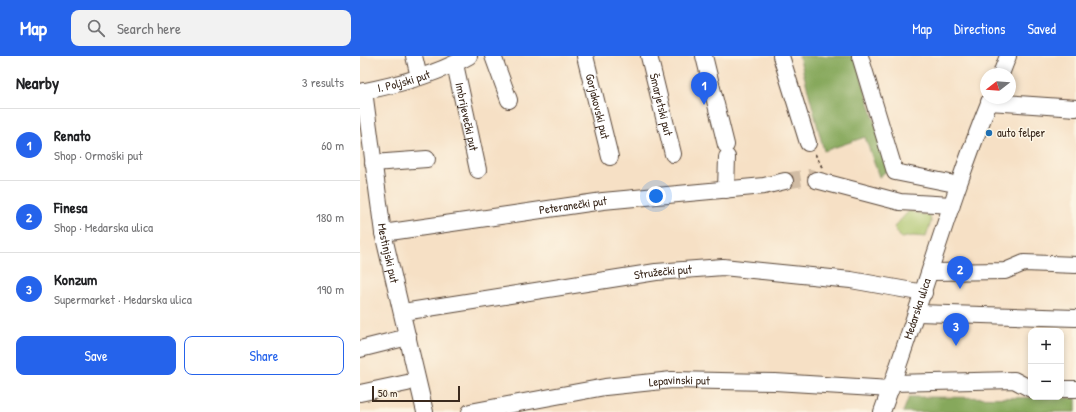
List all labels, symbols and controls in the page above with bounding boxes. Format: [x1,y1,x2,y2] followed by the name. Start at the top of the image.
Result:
[71,10,351,46] search box
[20,15,47,41] text: Map
[85,17,107,39] icon: search
[117,18,181,39] text: Search here
[912,19,932,38] text: Map
[954,19,1005,38] text: Directions
[1027,19,1056,38] text: Saved
[376,65,433,96] street label: I. Poljski put
[980,68,1016,104] north arrow
[16,71,59,94] text: Nearby
[646,71,677,138] street label: Šmarjetski put
[582,72,614,142] street label: Gorjakovski put
[691,72,717,105] pin: 1
[302,73,344,91] text: 3 results
[451,81,483,153] street label: Imbrijevečki put
[997,124,1045,141] place label: auto felper
[54,125,91,146] text: Renato
[984,128,994,138] marker: auto felper
[27,136,31,154] text: 1
[321,136,344,154] text: 60 m
[54,146,143,164] text: Shop · Ormoški put
[646,186,666,206] your location
[538,192,608,218] street label: Peteranečki put
[54,197,87,218] text: Finesa
[26,208,32,226] text: 2
[316,208,344,226] text: 180 m
[54,218,153,236] text: Shop · Medarska ulica
[374,222,404,285] street label: Mestinjski put
[947,256,973,289] pin: 2
[633,260,693,283] street label: Stružečki put
[54,269,97,290] text: Konzum
[899,276,935,341] street label: Medarska ulica
[26,280,32,298] text: 3
[317,280,344,298] text: 190 m
[54,290,192,308] text: Supermarket · Medarska ulica
[943,313,969,346] pin: 3
[1028,328,1064,400] map controls
[1028,328,1064,364] button: +
[16,336,176,375] button: Save
[184,336,344,375] button: Share
[1028,364,1064,400] button: −
[648,371,711,390] street label: Lepavinski put
[372,384,460,403] scale bar
[378,386,398,400] text: 50 m

